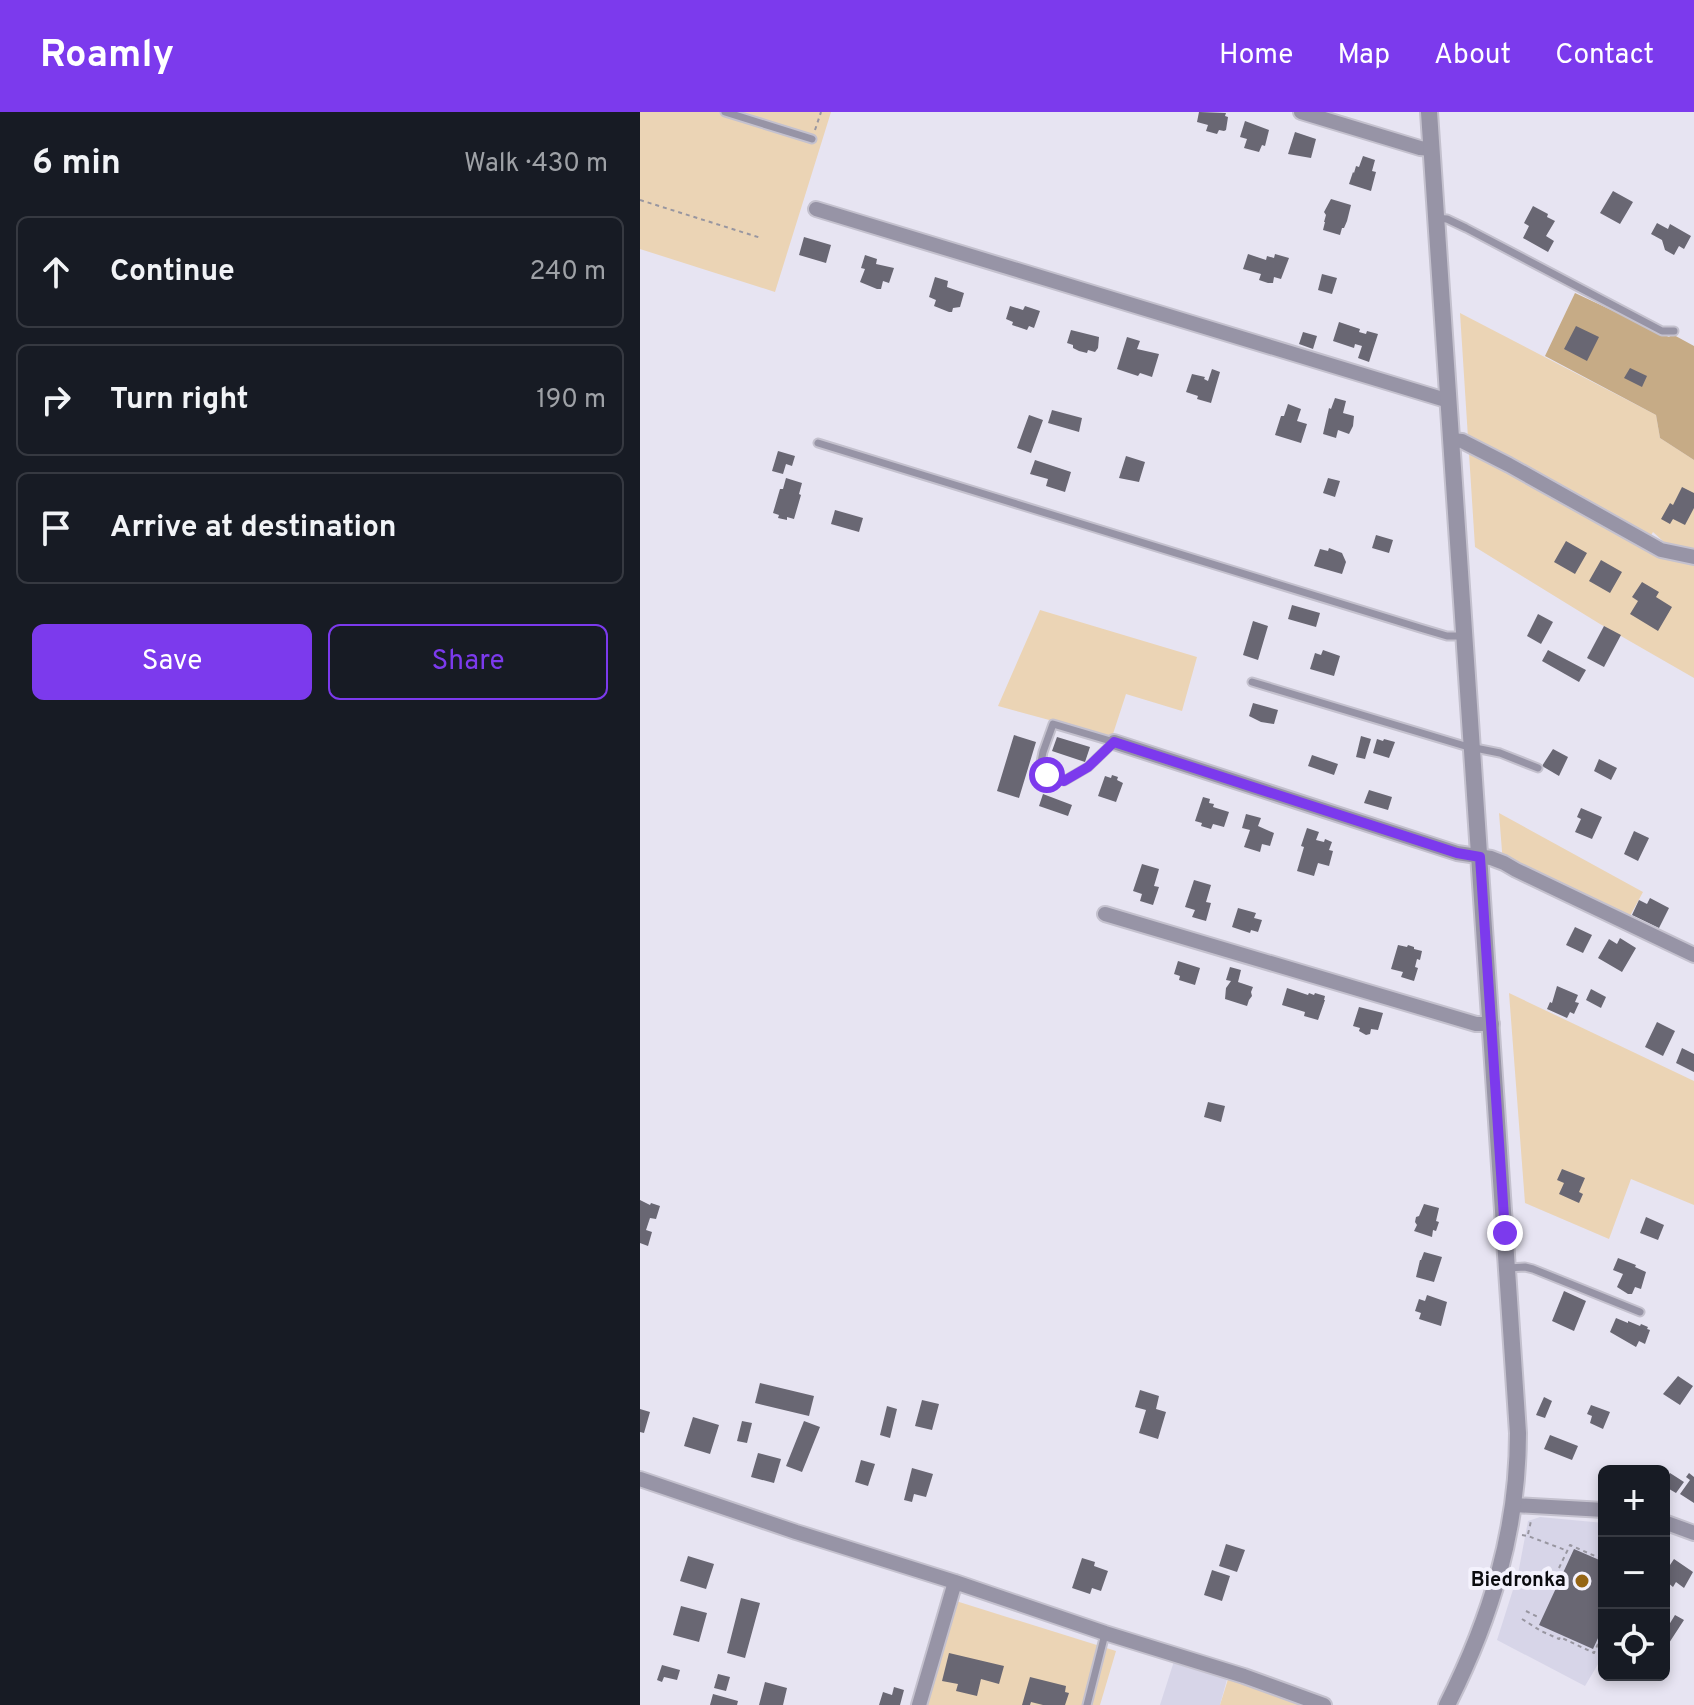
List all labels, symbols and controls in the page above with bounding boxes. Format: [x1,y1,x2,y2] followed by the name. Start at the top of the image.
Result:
[40,32,174,81] text: Roamly
[1219,38,1293,74] text: Home
[1337,38,1390,74] text: Map
[1434,38,1511,74] text: About
[1555,38,1654,74] text: Contact
[32,143,121,186] text: 6 min
[464,148,608,181] text: Walk · 430 m
[34,250,78,294] icon: ahead
[110,254,235,291] text: Continue
[529,256,606,289] text: 240 m
[34,378,78,422] icon: right
[110,382,248,419] text: Turn right
[536,384,606,417] text: 190 m
[34,506,78,550] icon: arrive
[110,510,396,547] text: Arrive at destination
[32,624,312,700] button: Save
[328,624,608,700] button: Share
[1029,757,1065,793] route start
[1487,1215,1523,1251] route end
[1598,1465,1670,1681] map controls
[1598,1465,1670,1537] button: +
[1598,1537,1670,1609] button: −
[1471,1568,1566,1594] place label: Biedronka
[1573,1572,1591,1590] marker: Biedronka
[1598,1609,1670,1681] button: locate

